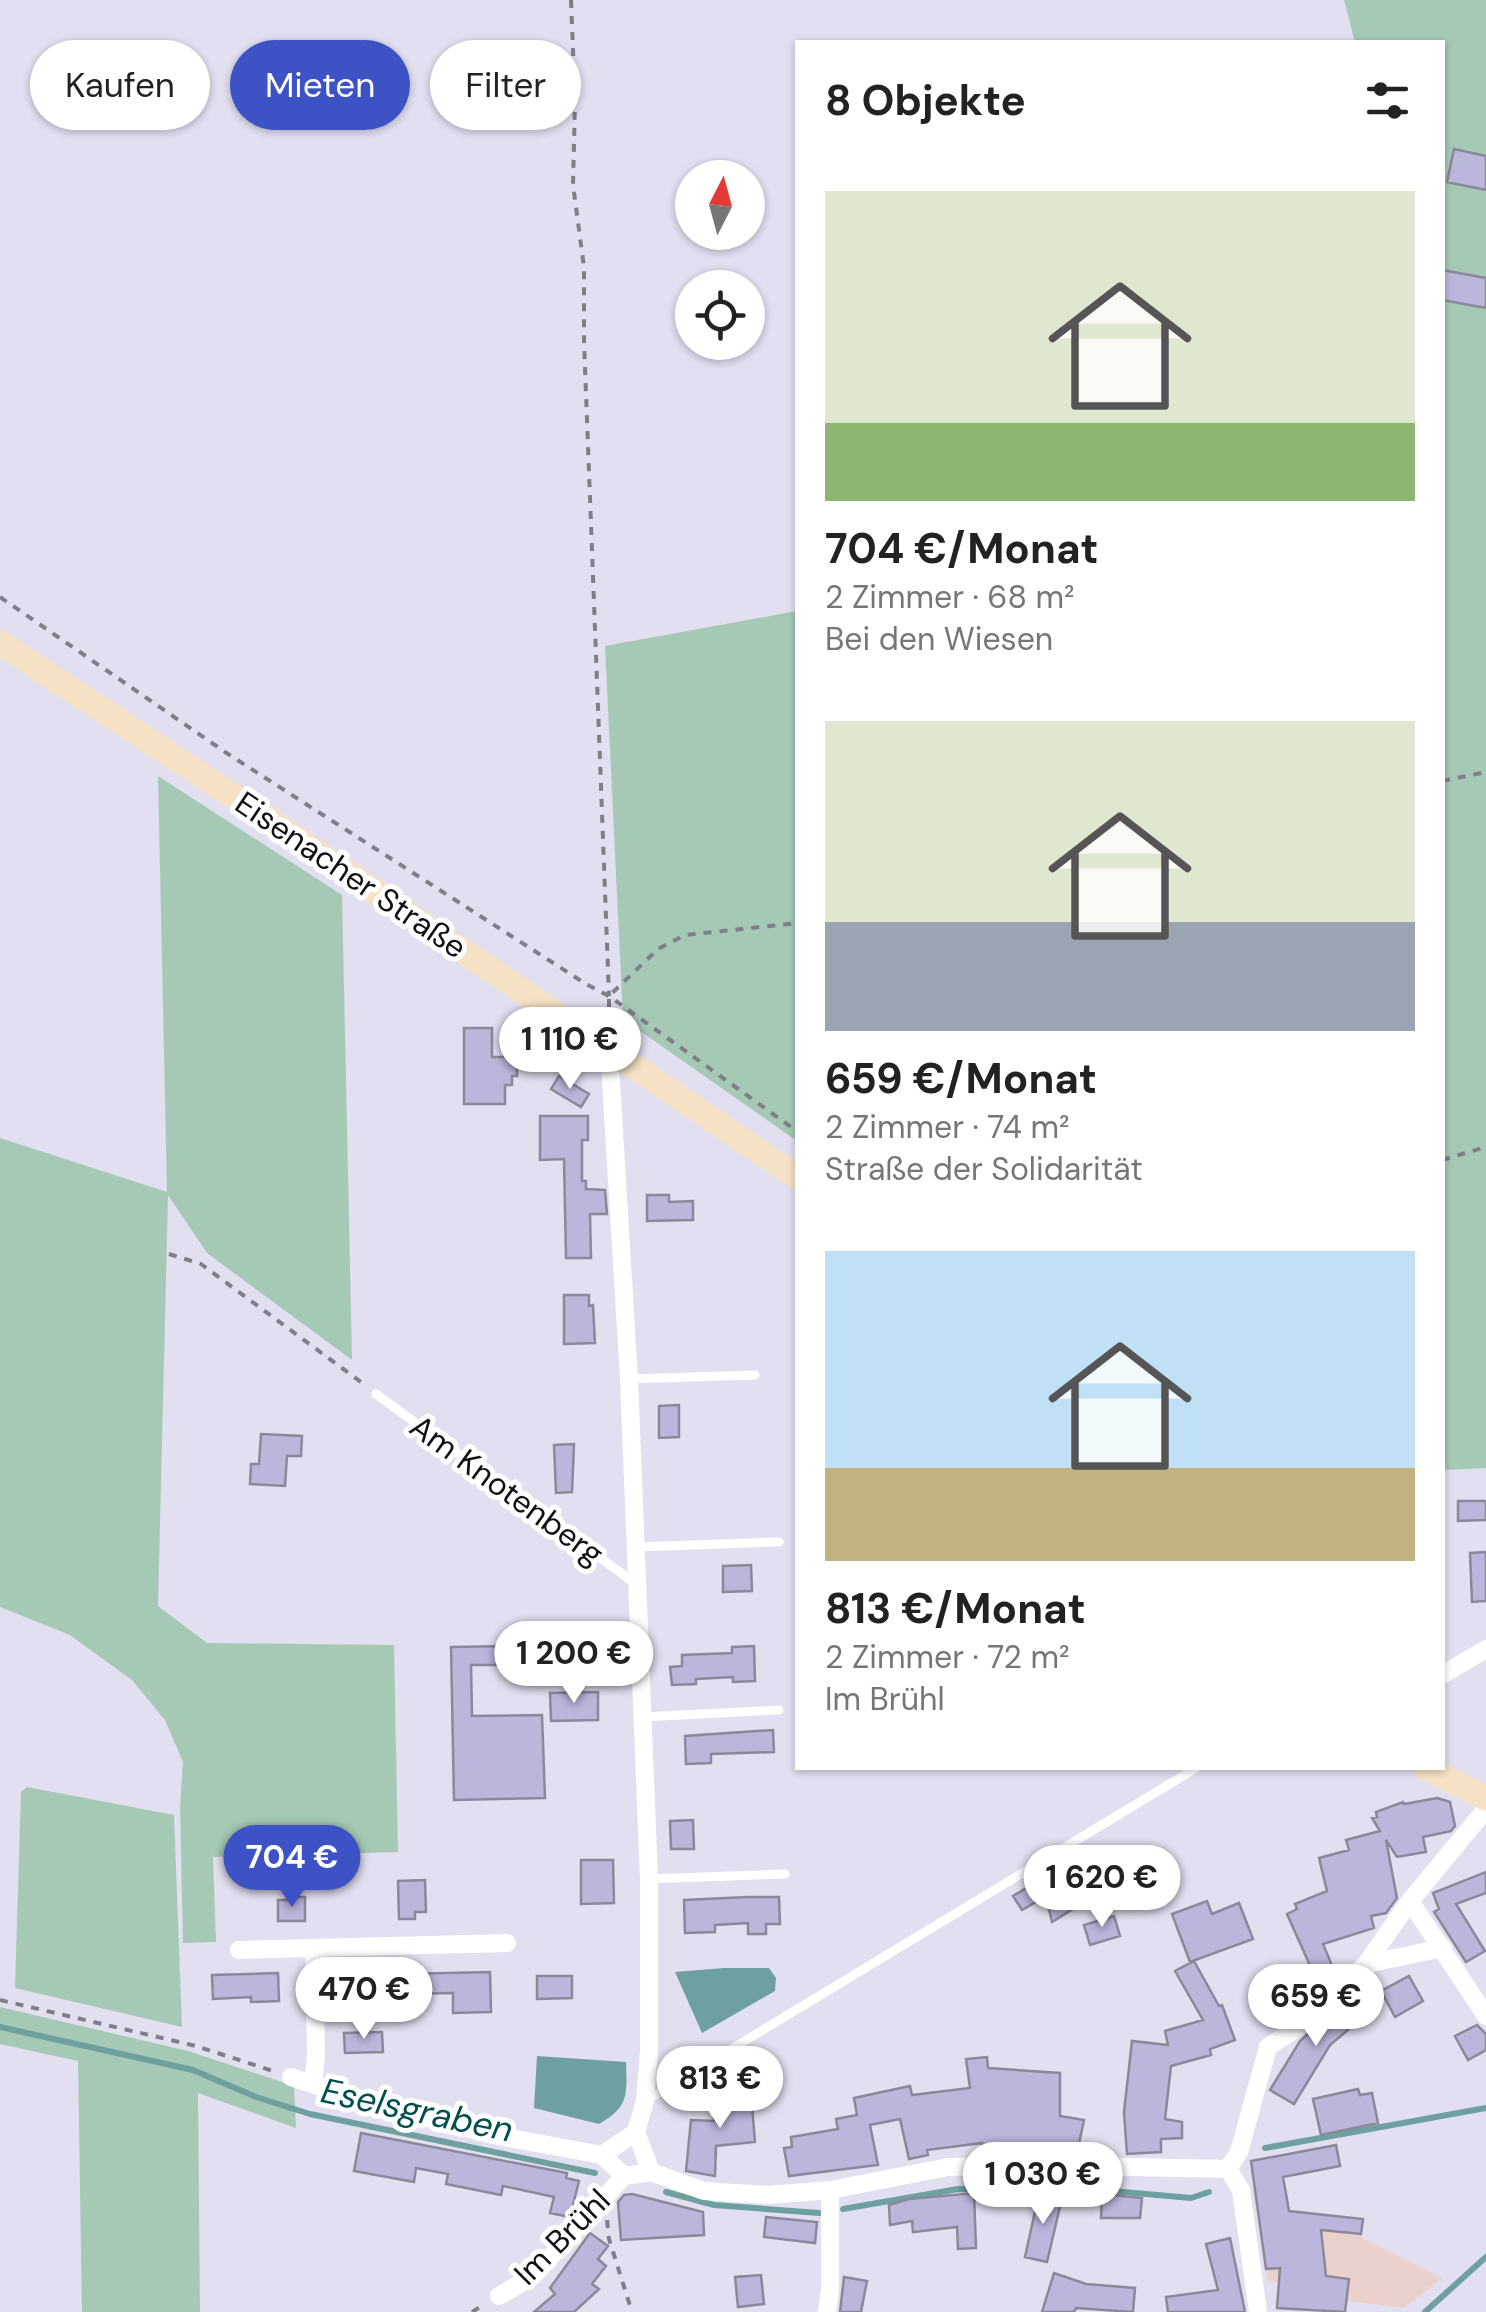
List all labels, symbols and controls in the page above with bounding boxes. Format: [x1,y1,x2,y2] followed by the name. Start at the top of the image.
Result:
[30,40,210,130] chip: Kaufen
[230,40,410,130] chip: Mieten
[430,40,581,130] chip: Filter
[825,73,1026,128] text: 8 Objekte
[1360,73,1415,128] icon: filters
[675,160,765,250] north arrow
[675,160,765,360] map controls
[1030,256,1210,436] icon: home
[675,270,765,360] button: locate
[825,521,1098,576] text: 704 €/Monat
[825,576,1074,618] text: 2 Zimmer · 68 m²
[825,618,1053,660] text: Bei den Wiesen
[227,782,475,968] street label: Eisenacher Straße
[1030,786,1210,966] icon: home
[478,1007,662,1092] pin: 1 110 €
[521,1018,619,1060] text: 1 110 €
[825,1051,1097,1106] text: 659 €/Monat
[825,1106,1070,1148] text: 2 Zimmer · 74 m²
[825,1148,1143,1190] text: Straße der Solidarität
[1030,1316,1210,1496] icon: home
[402,1405,612,1575] street label: Am Knotenberg
[825,1581,1086,1636] text: 813 €/Monat
[482,1621,666,1706] pin: 1 200 €
[516,1632,632,1674] text: 1 200 €
[825,1636,1070,1678] text: 2 Zimmer · 72 m²
[825,1678,945,1720] text: Im Brühl
[222,1825,362,1910] pin: 704 €
[245,1836,339,1878] text: 704 €
[1010,1845,1194,1930] pin: 1 620 €
[1046,1856,1158,1898] text: 1 620 €
[294,1957,434,2042] pin: 470 €
[1246,1964,1386,2049] pin: 659 €
[317,1968,411,2010] text: 470 €
[1270,1975,1362,2017] text: 659 €
[650,2046,790,2131] pin: 813 €
[678,2057,762,2099] text: 813 €
[317,2067,517,2153] water label: Eselsgraben
[951,2142,1135,2227] pin: 1 030 €
[985,2153,1101,2195] text: 1 030 €
[505,2180,619,2294] street label: Im Brühl

